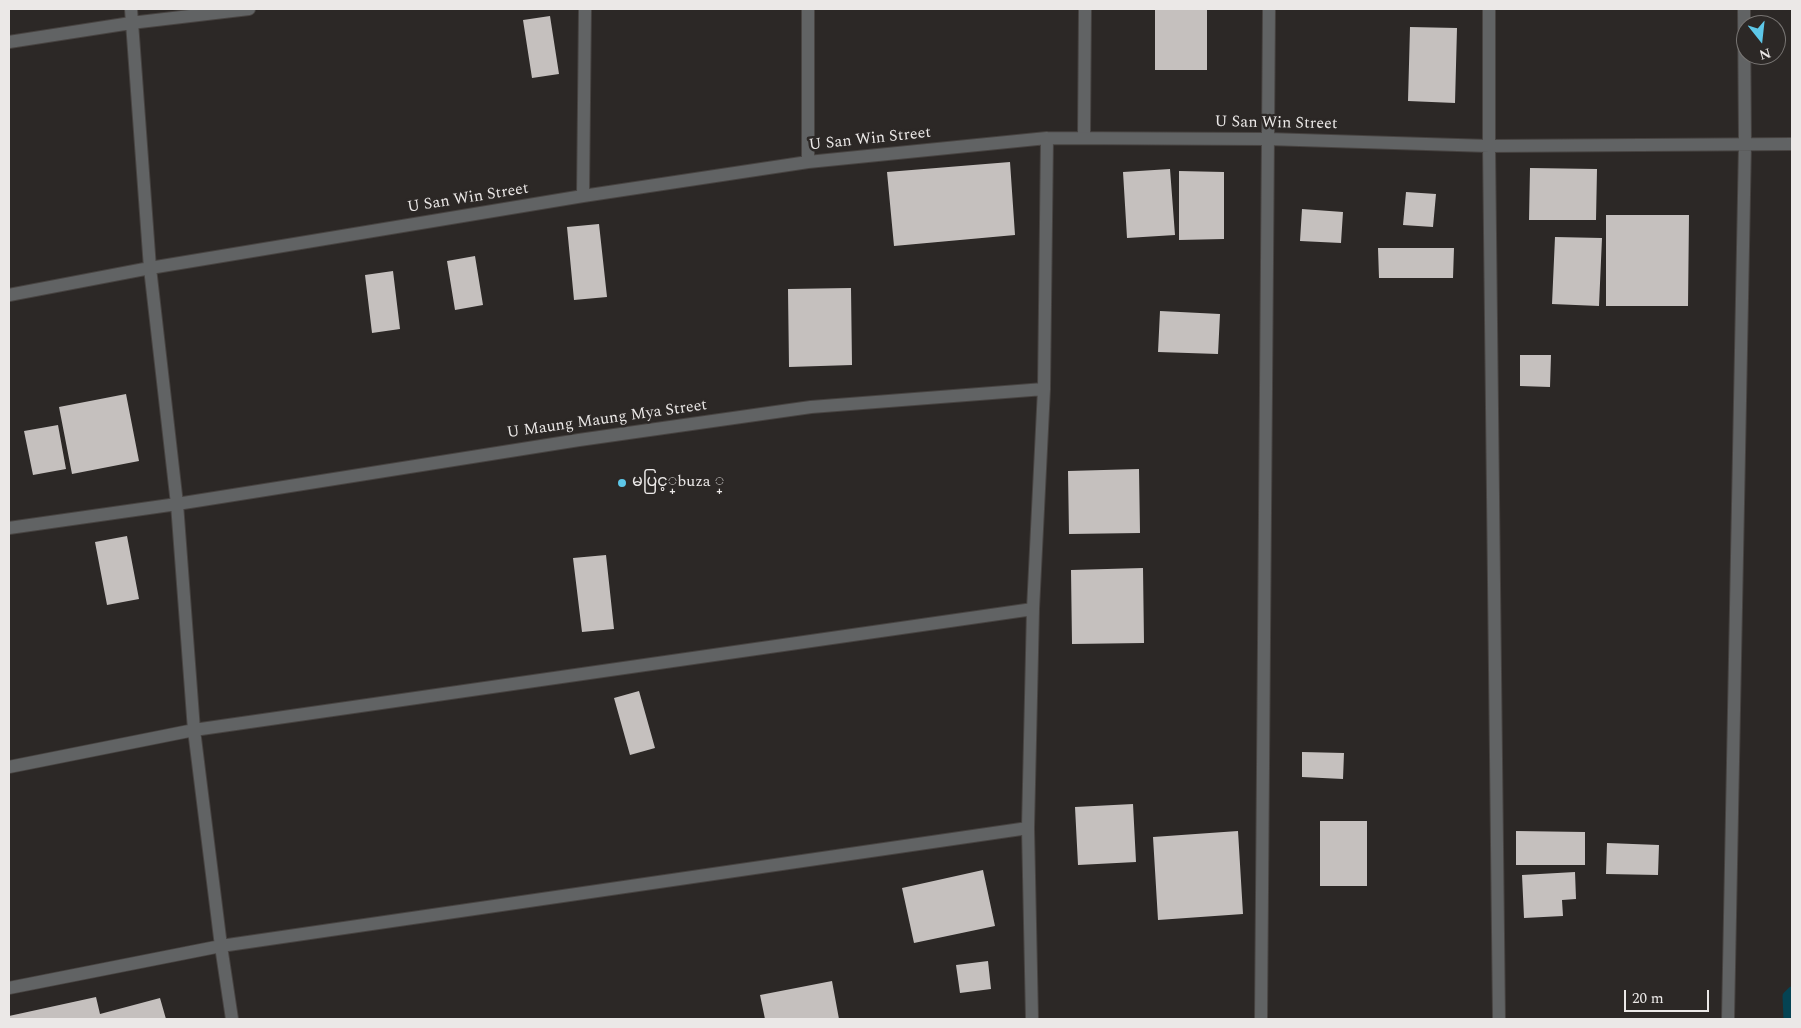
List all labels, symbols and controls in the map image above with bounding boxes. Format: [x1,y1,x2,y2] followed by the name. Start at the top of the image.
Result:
[1736,15,1786,65] north arrow
[1757,42,1773,66] text: N
[1214,113,1338,135] street label: U San Win Street
[808,124,932,156] street label: U San Win Street
[406,180,530,218] street label: U San Win Street
[506,396,708,444] street label: U Maung Maung Mya Street
[632,473,724,493] place label: မပြင့္buza ္
[616,477,628,489] marker: မပြင့္buza ္
[1626,980,1711,1012] scale bar
[1632,987,1664,1010] text: 20 m

